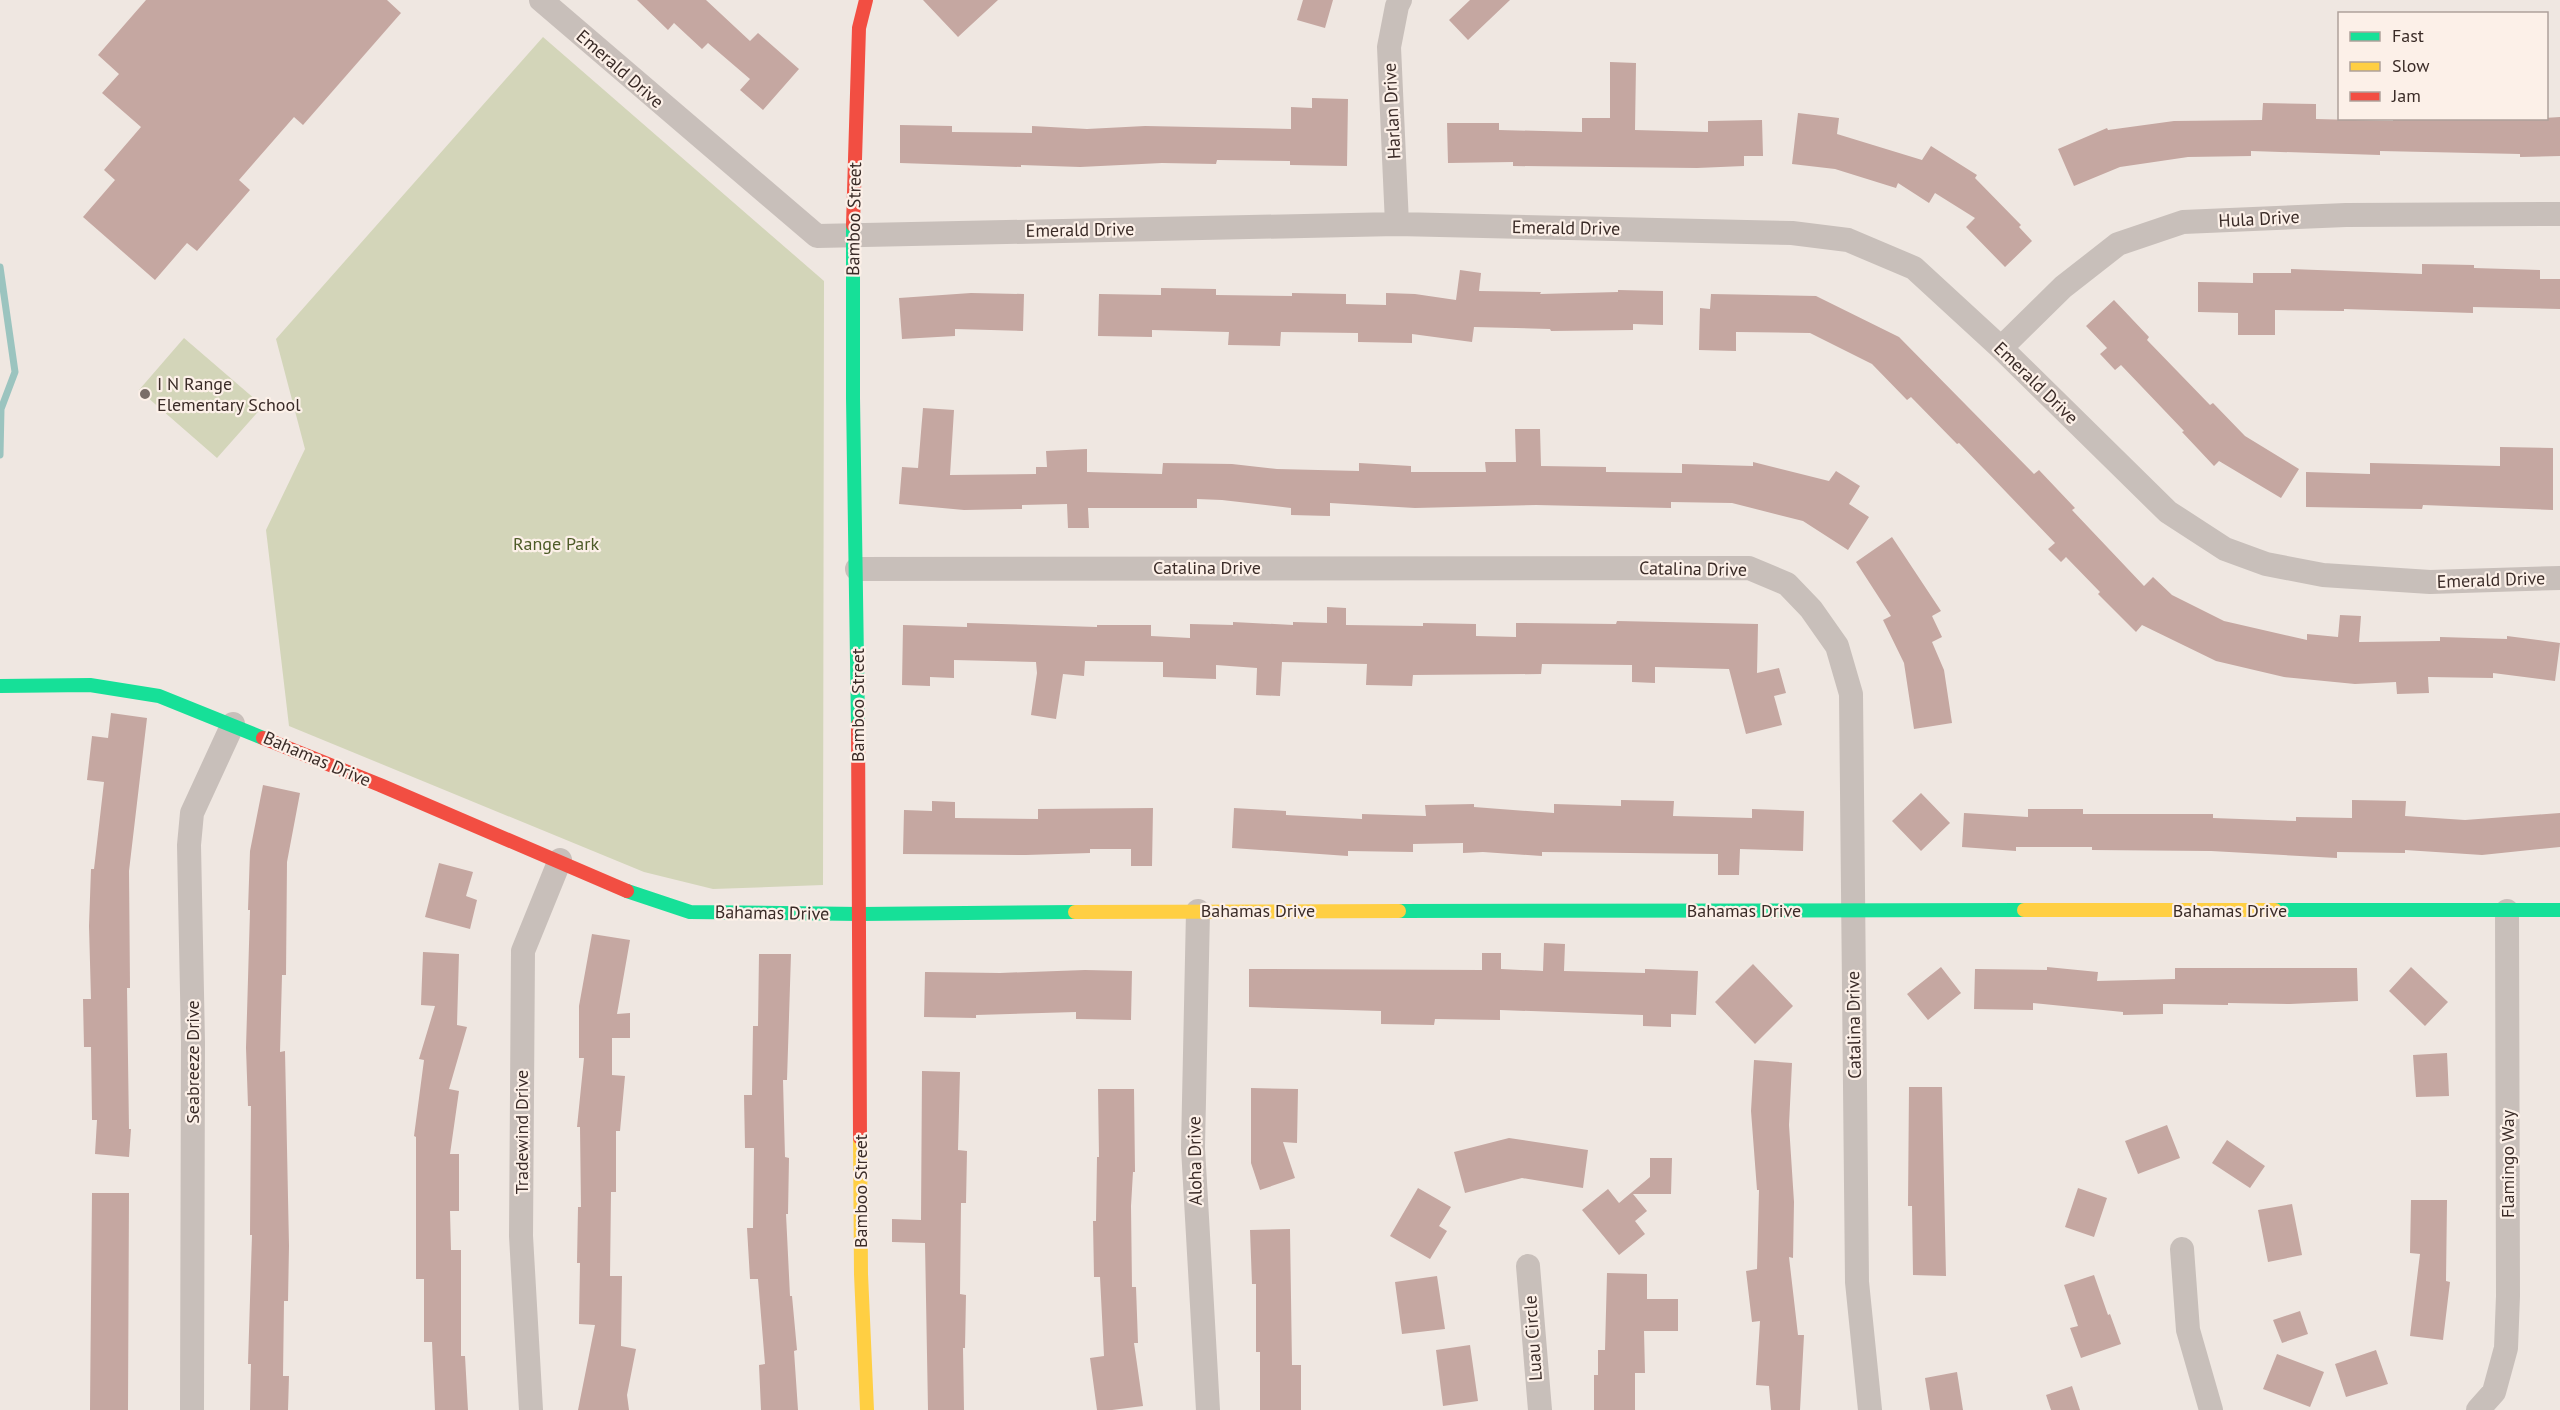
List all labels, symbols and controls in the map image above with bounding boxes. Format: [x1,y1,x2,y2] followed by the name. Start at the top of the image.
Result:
[2338,12,2548,120] legend
[572,24,669,113] street label: Emerald Drive
[2392,24,2424,47] text: Fast
[2392,54,2430,77] text: Slow
[1377,62,1406,160] street label: Harlan Drive
[2391,84,2421,107] text: Jam
[841,162,866,276] street label: Bamboo Street
[2218,205,2300,232] street label: Hula Drive
[1512,215,1620,240] street label: Emerald Drive
[1026,217,1134,242] street label: Emerald Drive
[1989,337,2083,429] street label: Emerald Drive
[157,372,301,416] place label: I N Range Elementary School
[138,387,152,401] marker: I N Range Elementary School
[513,532,599,555] park label: Range Park
[1153,556,1261,579] street label: Catalina Drive
[1639,556,1747,581] street label: Catalina Drive
[2436,566,2546,593] street label: Emerald Drive
[846,648,869,762] street label: Bamboo Street
[260,726,374,791] street label: Bahamas Drive
[1201,899,1315,922] street label: Bahamas Drive
[1687,899,1801,922] street label: Bahamas Drive
[2173,899,2287,922] street label: Bahamas Drive
[715,900,829,925] street label: Bahamas Drive
[1841,971,1866,1079] street label: Catalina Drive
[181,1000,204,1124] street label: Seabreeze Drive
[510,1070,533,1194] street label: Tradewind Drive
[2496,1109,2519,1218] street label: Flamingo Way
[1182,1116,1207,1206] street label: Aloha Drive
[849,1134,872,1248] street label: Bamboo Street
[1518,1294,1547,1382] street label: Luau Circle

